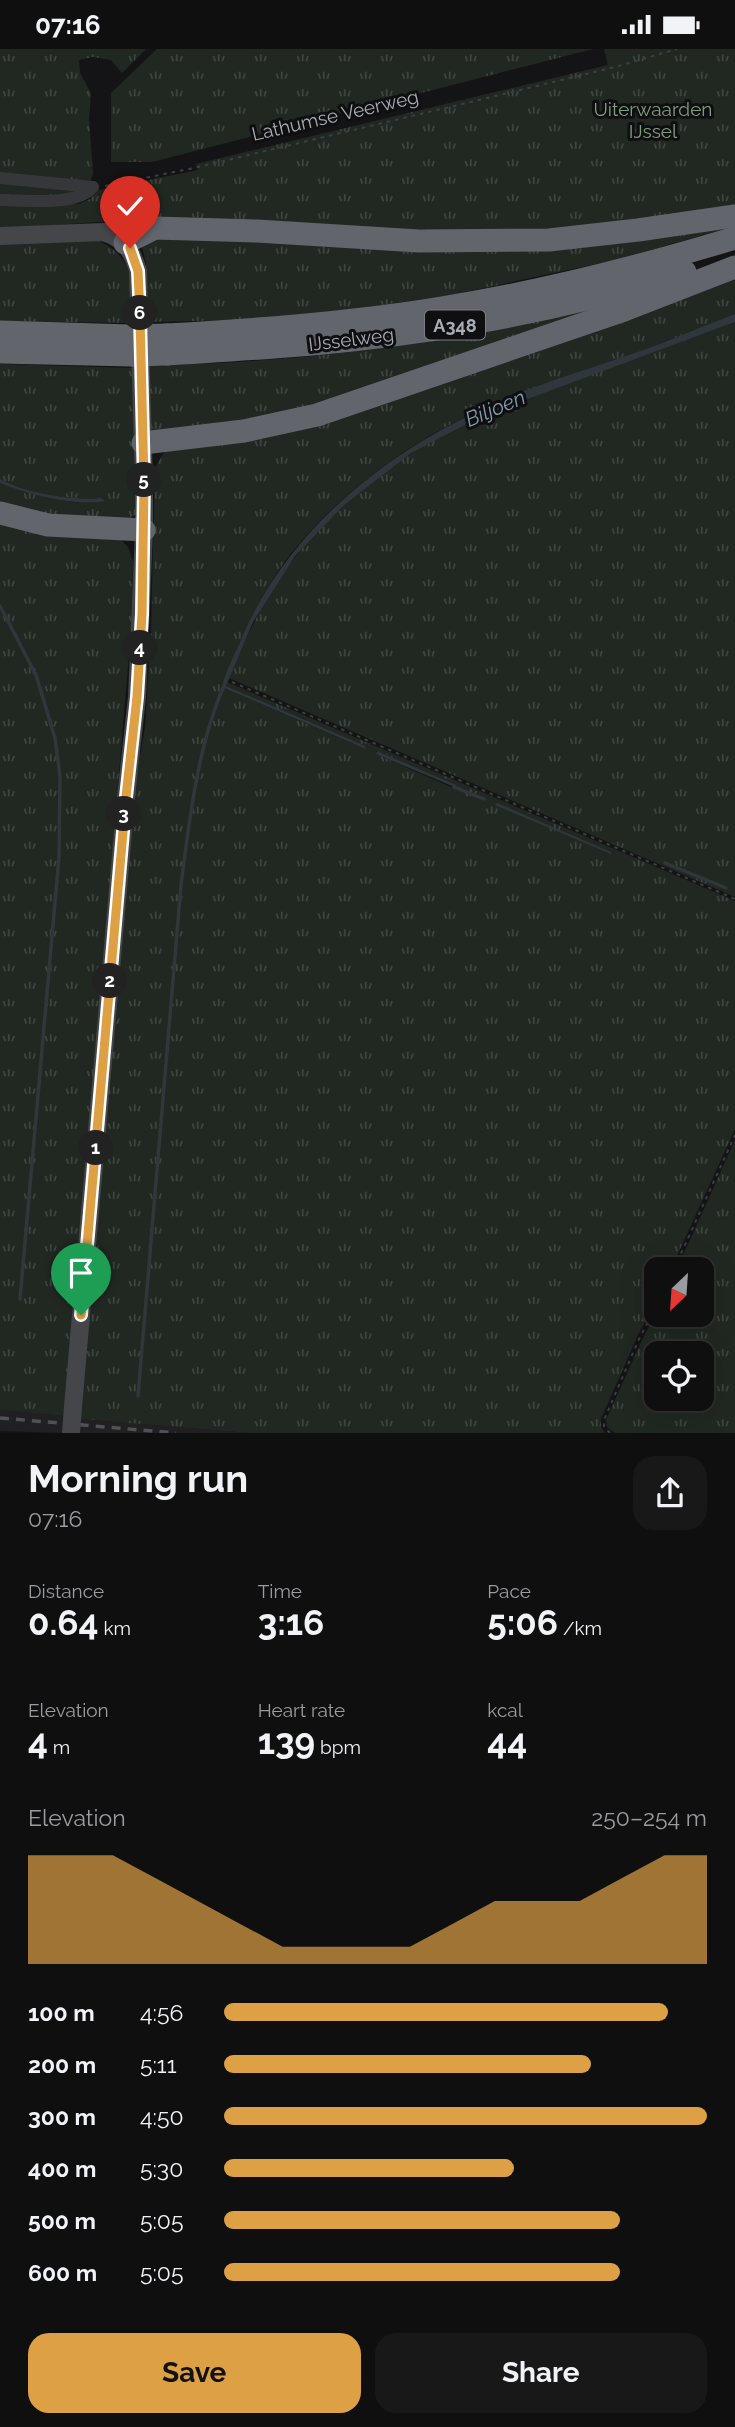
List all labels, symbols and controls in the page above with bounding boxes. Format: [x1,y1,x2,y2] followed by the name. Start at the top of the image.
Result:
[35,10,101,40] text: 07:16
[249,85,421,145] street label: Lathumse Veerweg
[594,98,712,142] park label: Uiterwaarden IJssel
[100,176,160,248] pin
[111,187,149,225] icon: check
[122,295,158,331] pin: 6
[134,301,145,323] text: 6
[425,311,485,339] road number: A348
[307,323,395,355] street label: IJsselweg
[461,384,529,432] water label: Biljoen
[127,463,162,497] pin: 5
[138,468,149,490] text: 5
[122,631,158,665] pin: 4
[134,636,145,658] text: 4
[106,797,142,831] pin: 3
[118,802,129,824] text: 3
[92,963,128,999] pin: 2
[104,969,115,991] text: 2
[78,1131,114,1165] pin: 1
[91,1136,100,1158] text: 1
[51,1243,111,1315] pin
[62,1254,100,1292] icon: arrive
[644,1257,714,1327] north arrow
[644,1257,714,1411] map controls
[644,1341,714,1411] button: locate
[28,1456,248,1501] text: Morning run
[633,1456,707,1530] button: share
[28,1505,82,1532] text: 07:16
[28,1580,104,1602] text: Distance
[258,1580,302,1602] text: Time
[487,1580,531,1602] text: Pace
[28,1602,99,1643] text: 0.64
[258,1602,324,1643] text: 3:16
[487,1602,558,1643] text: 5:06
[99,1617,131,1639] text: km
[558,1617,602,1639] text: /km
[28,1699,109,1721] text: Elevation
[258,1699,345,1721] text: Heart rate
[487,1699,523,1721] text: kcal
[28,1721,48,1762] text: 4
[258,1721,315,1762] text: 139
[487,1721,527,1762] text: 44
[48,1736,70,1758] text: m
[315,1736,361,1758] text: bpm
[28,1804,126,1831] text: Elevation
[591,1804,707,1831] text: 250–254 m
[28,1999,95,2026] text: 100 m
[140,1999,183,2026] text: 4:56
[28,2051,96,2078] text: 200 m
[140,2051,177,2078] text: 5:11
[28,2103,96,2130] text: 300 m
[140,2103,184,2130] text: 4:50
[28,2155,96,2182] text: 400 m
[140,2155,183,2182] text: 5:30
[28,2207,96,2234] text: 500 m
[140,2207,183,2234] text: 5:05
[28,2259,97,2286] text: 600 m
[140,2259,183,2286] text: 5:05
[28,2333,361,2413] button: Save
[375,2333,707,2413] button: Share

